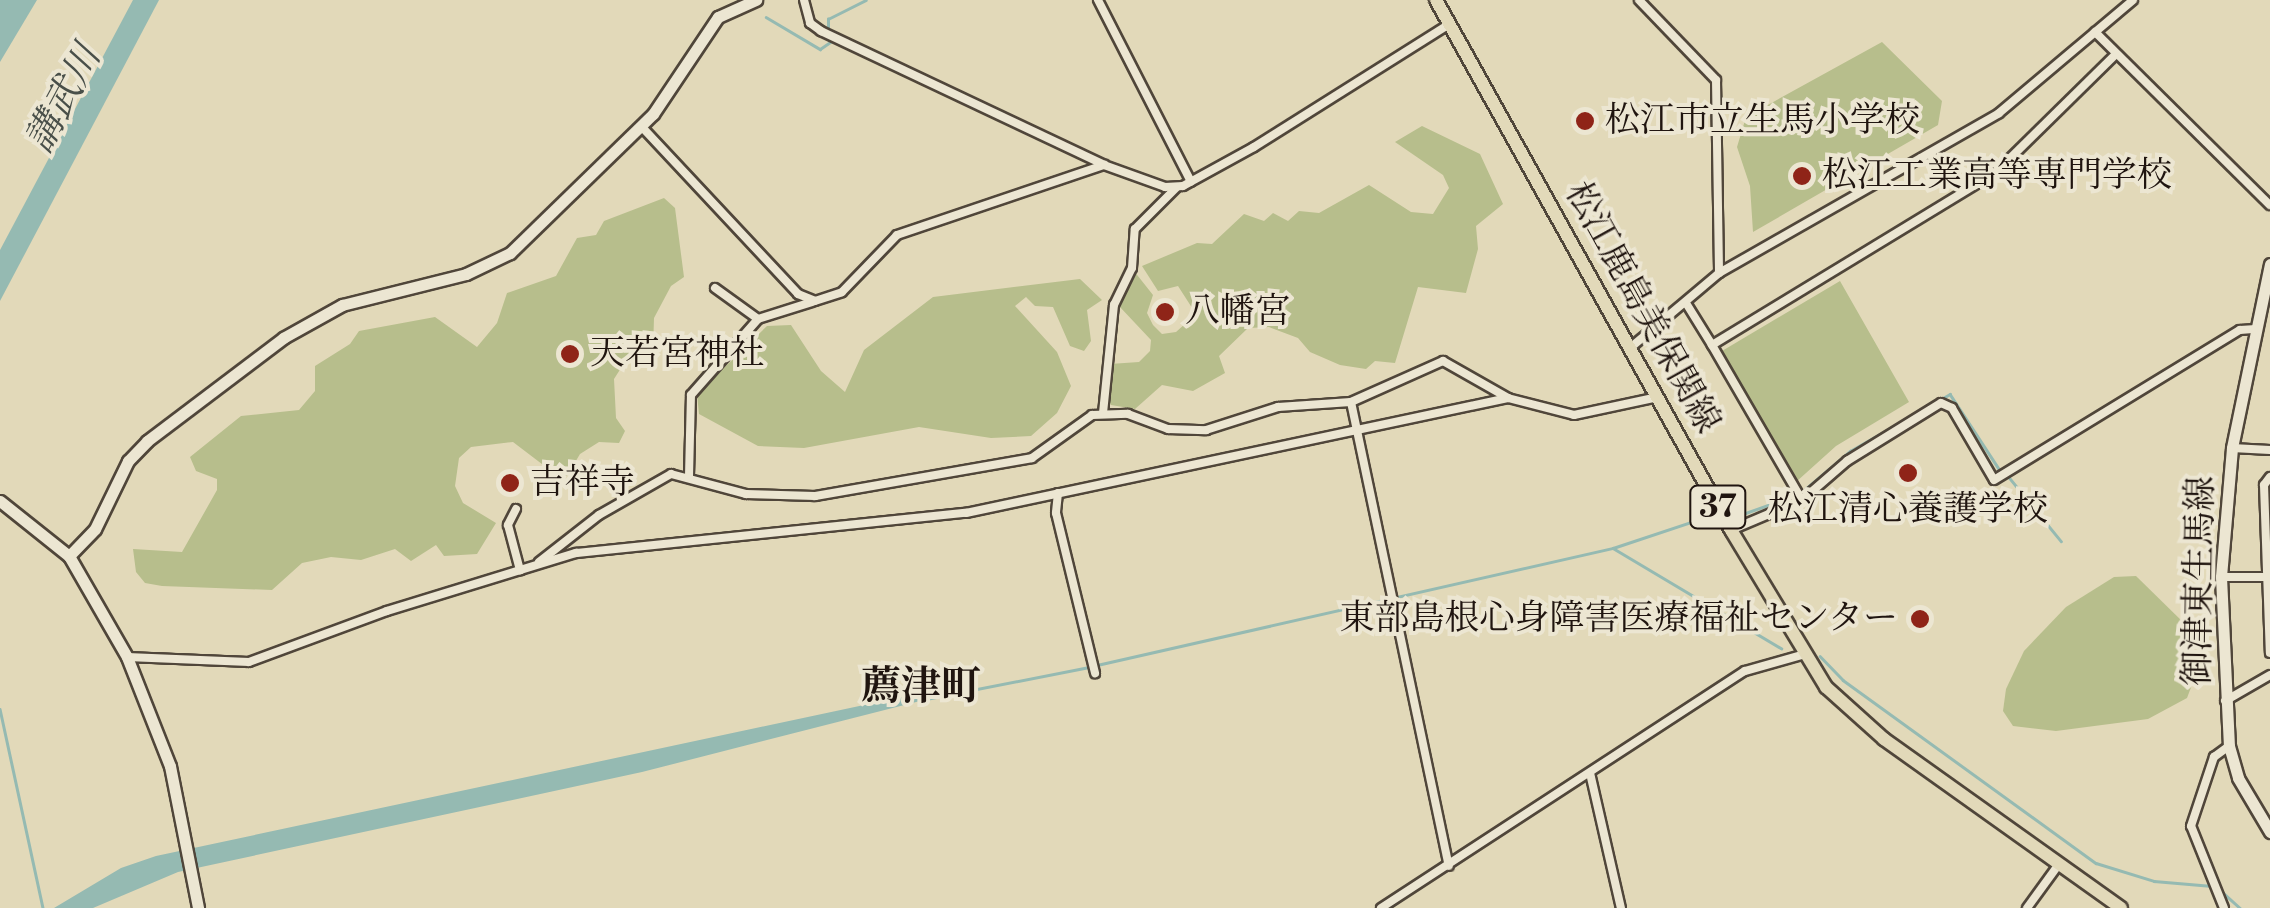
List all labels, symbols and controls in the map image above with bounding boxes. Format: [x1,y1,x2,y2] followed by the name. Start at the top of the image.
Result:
[17,38,111,160] water label: 講武川
[1605,100,1920,142] place label: 松江市立生馬小学校
[1574,110,1596,132] marker: 松江市立生馬小学校
[1822,155,2172,197] place label: 松江工業高等専門学校
[1791,165,1813,187] marker: 松江工業高等専門学校
[1556,175,1728,441] street label: 松江鹿島美保関線
[1185,291,1290,333] place label: 八幡宮
[1154,301,1176,323] marker: 八幡宮
[590,333,765,375] place label: 天若宮神社
[559,343,581,365] marker: 天若宮神社
[530,462,635,504] place label: 吉祥寺
[1897,462,1919,484] marker: 松江清心養護学校
[499,472,521,494] marker: 吉祥寺
[2177,476,2223,686] street label: 御津東生馬線
[1688,480,1748,534] road number: 37
[1768,489,2048,531] place label: 松江清心養護学校
[1338,598,1898,640] place label: 東部島根心身障害医療福祉センター
[1907,606,1933,632] marker: 東部島根心身障害医療福祉センター
[861,663,981,711] district label: 薦津町

